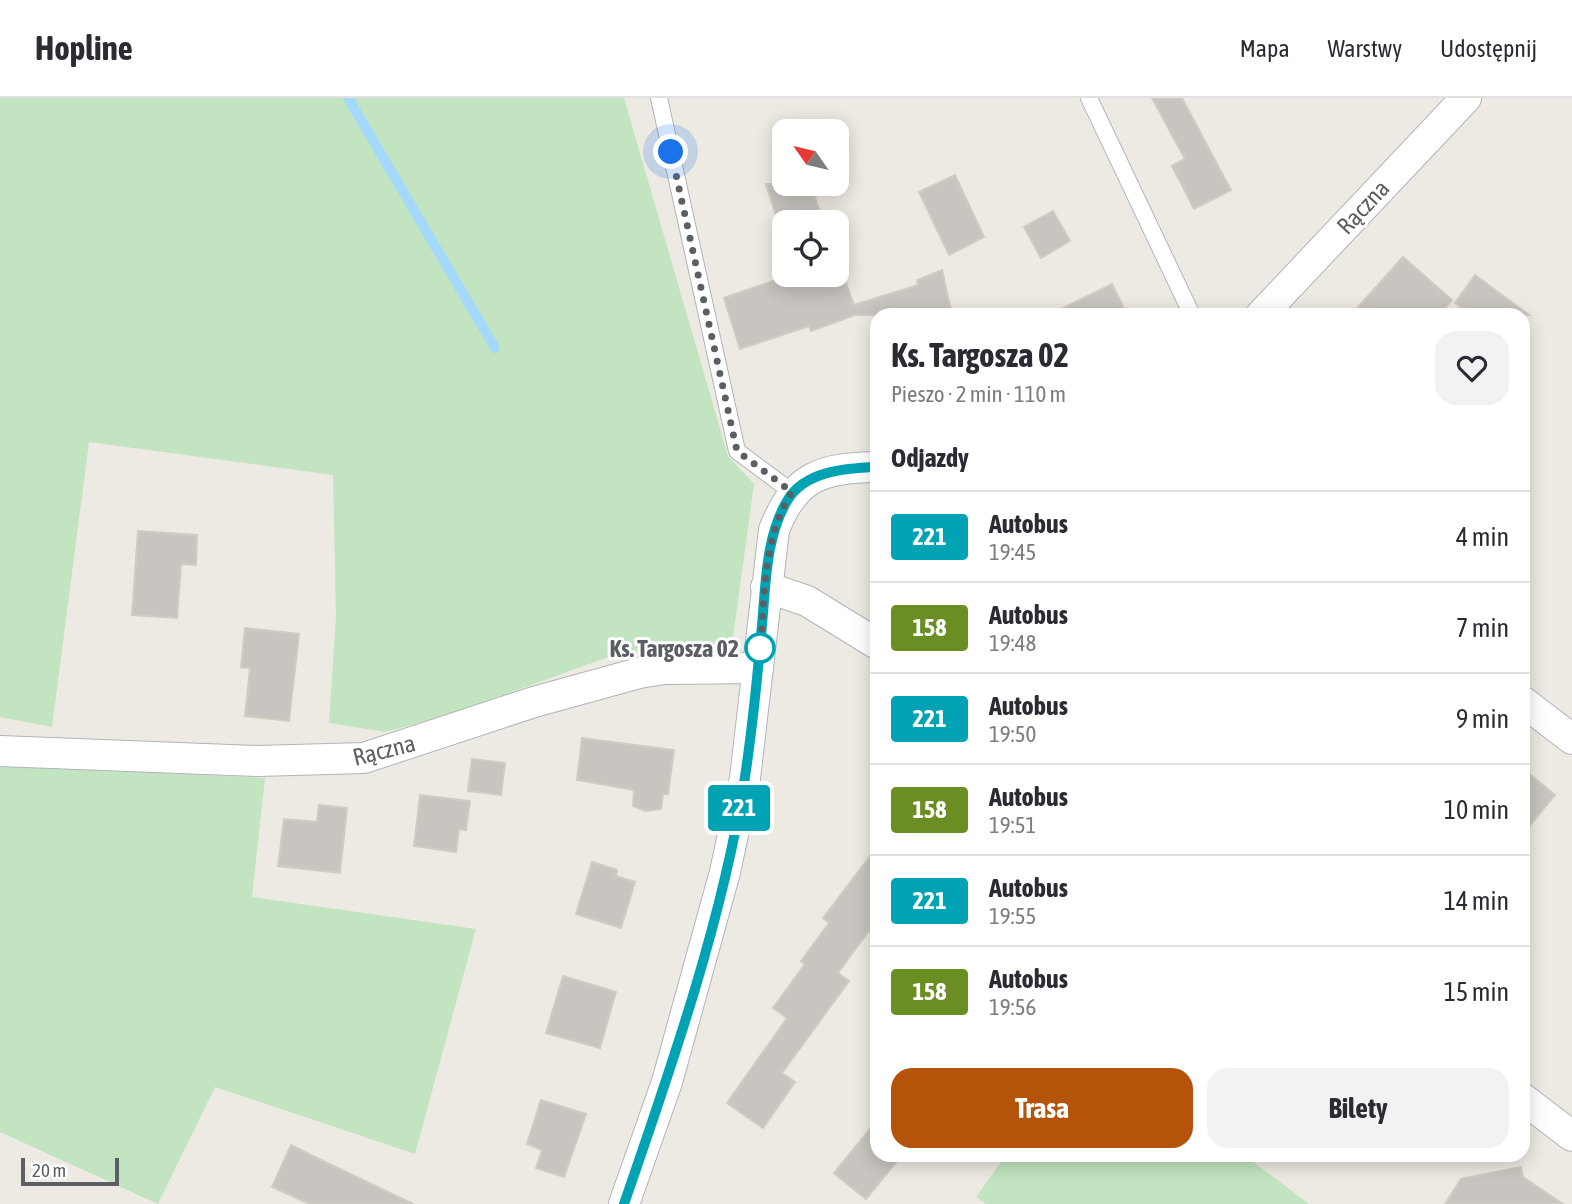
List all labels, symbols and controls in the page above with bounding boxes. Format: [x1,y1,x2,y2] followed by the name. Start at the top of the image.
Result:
[35,29,133,67] text: Hopline
[1240,35,1290,62] text: Mapa
[1328,35,1402,62] text: Warstwy
[1440,35,1537,62] text: Udostępnij
[772,119,849,196] north arrow
[772,119,849,287] map controls
[653,134,688,169] your location
[1331,175,1395,239] street label: Rączna
[772,210,849,287] button: locate
[1435,331,1509,405] button: heart
[891,336,1069,374] text: Ks. Targosza 02
[891,381,1066,407] text: Pieszo · 2 min · 110 m
[891,443,969,473] text: Odjazdy
[989,509,1068,539] text: Autobus
[1456,522,1509,552] text: 4 min
[913,523,946,550] text: 221
[989,539,1036,565] text: 19:45
[989,600,1068,630] text: Autobus
[1456,613,1509,643] text: 7 min
[913,614,946,641] text: 158
[989,630,1036,656] text: 19:48
[745,633,775,663] marker: Ks. Targosza 02
[610,635,739,662] place label: Ks. Targosza 02
[989,691,1068,721] text: Autobus
[1456,704,1509,734] text: 9 min
[913,705,946,732] text: 221
[989,721,1036,747] text: 19:50
[350,729,418,771] street label: Rączna
[989,782,1068,812] text: Autobus
[699,785,779,831] line badge: 221
[722,794,756,821] text: 221
[1444,795,1509,825] text: 10 min
[913,796,946,823] text: 158
[989,812,1036,838] text: 19:51
[989,873,1068,903] text: Autobus
[1444,886,1509,916] text: 14 min
[913,887,946,914] text: 221
[989,903,1036,929] text: 19:55
[989,964,1068,994] text: Autobus
[1444,977,1509,1007] text: 15 min
[913,978,946,1005] text: 158
[989,994,1036,1020] text: 19:56
[891,1068,1193,1148] button: Trasa
[1207,1068,1509,1148] button: Bilety
[21,1155,119,1187] scale bar
[32,1159,66,1181] text: 20 m

